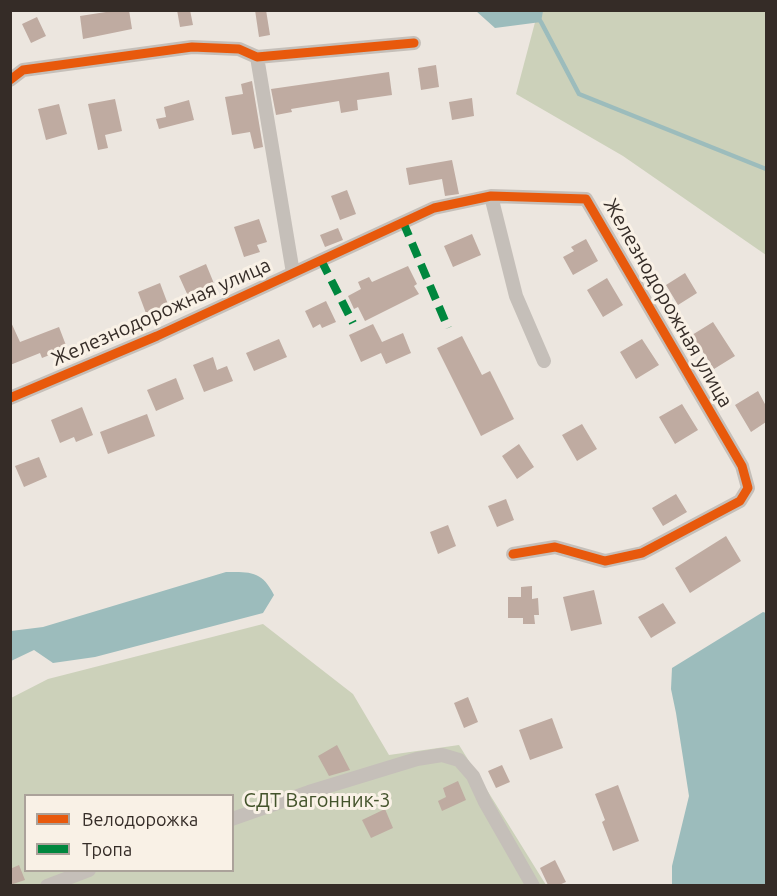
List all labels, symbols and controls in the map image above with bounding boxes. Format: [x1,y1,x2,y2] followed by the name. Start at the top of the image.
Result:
[598,194,738,412] street label: Железнодорожная улица
[48,253,274,371] street label: Железнодорожная улица
[243,788,391,812] park label: СДТ Вагонник-3
[24,794,234,872] legend
[82,809,198,829] text: Велодорожка
[82,839,132,859] text: Тропа

